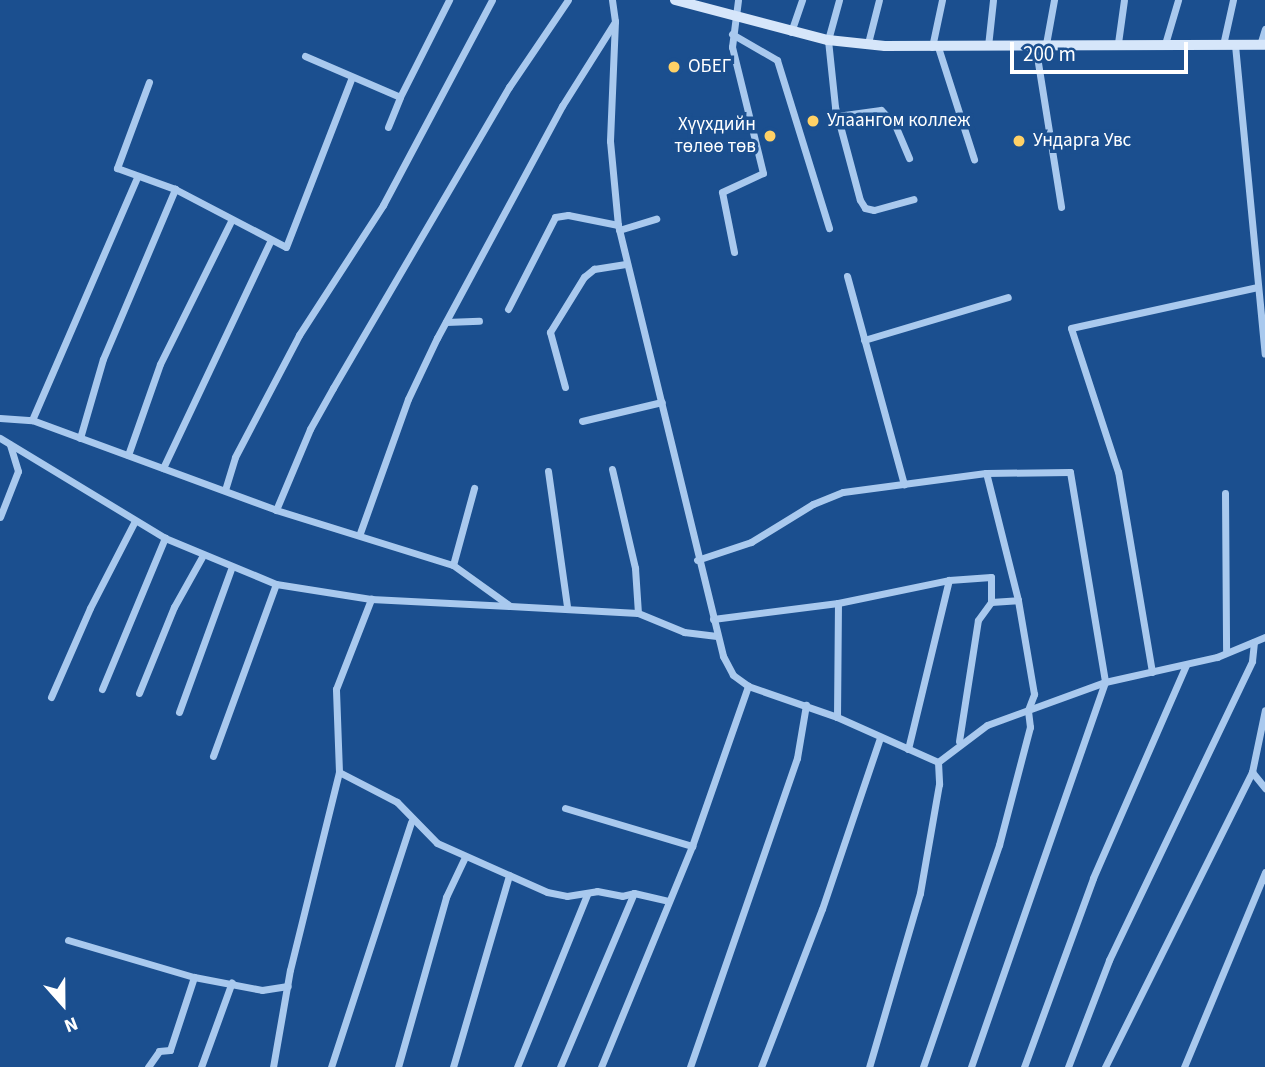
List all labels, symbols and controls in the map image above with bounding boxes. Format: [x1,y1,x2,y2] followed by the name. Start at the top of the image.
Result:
[1013,28,1192,72] scale bar
[1023,39,1076,69] text: 200 m
[688,56,731,78] place label: ОБЕГ
[666,59,682,75] marker: ОБЕГ
[827,110,970,132] place label: Улаангом коллеж
[805,113,821,129] marker: Улаангом коллеж
[674,114,756,158] place label: Хүүхдийн төлөө төв
[762,128,778,144] marker: Хүүхдийн төлөө төв
[1033,130,1131,152] place label: Ундарга Увс
[1011,133,1027,149] marker: Ундарга Увс
[28,969,98,1039] north arrow
[60,1009,81,1039] text: N

